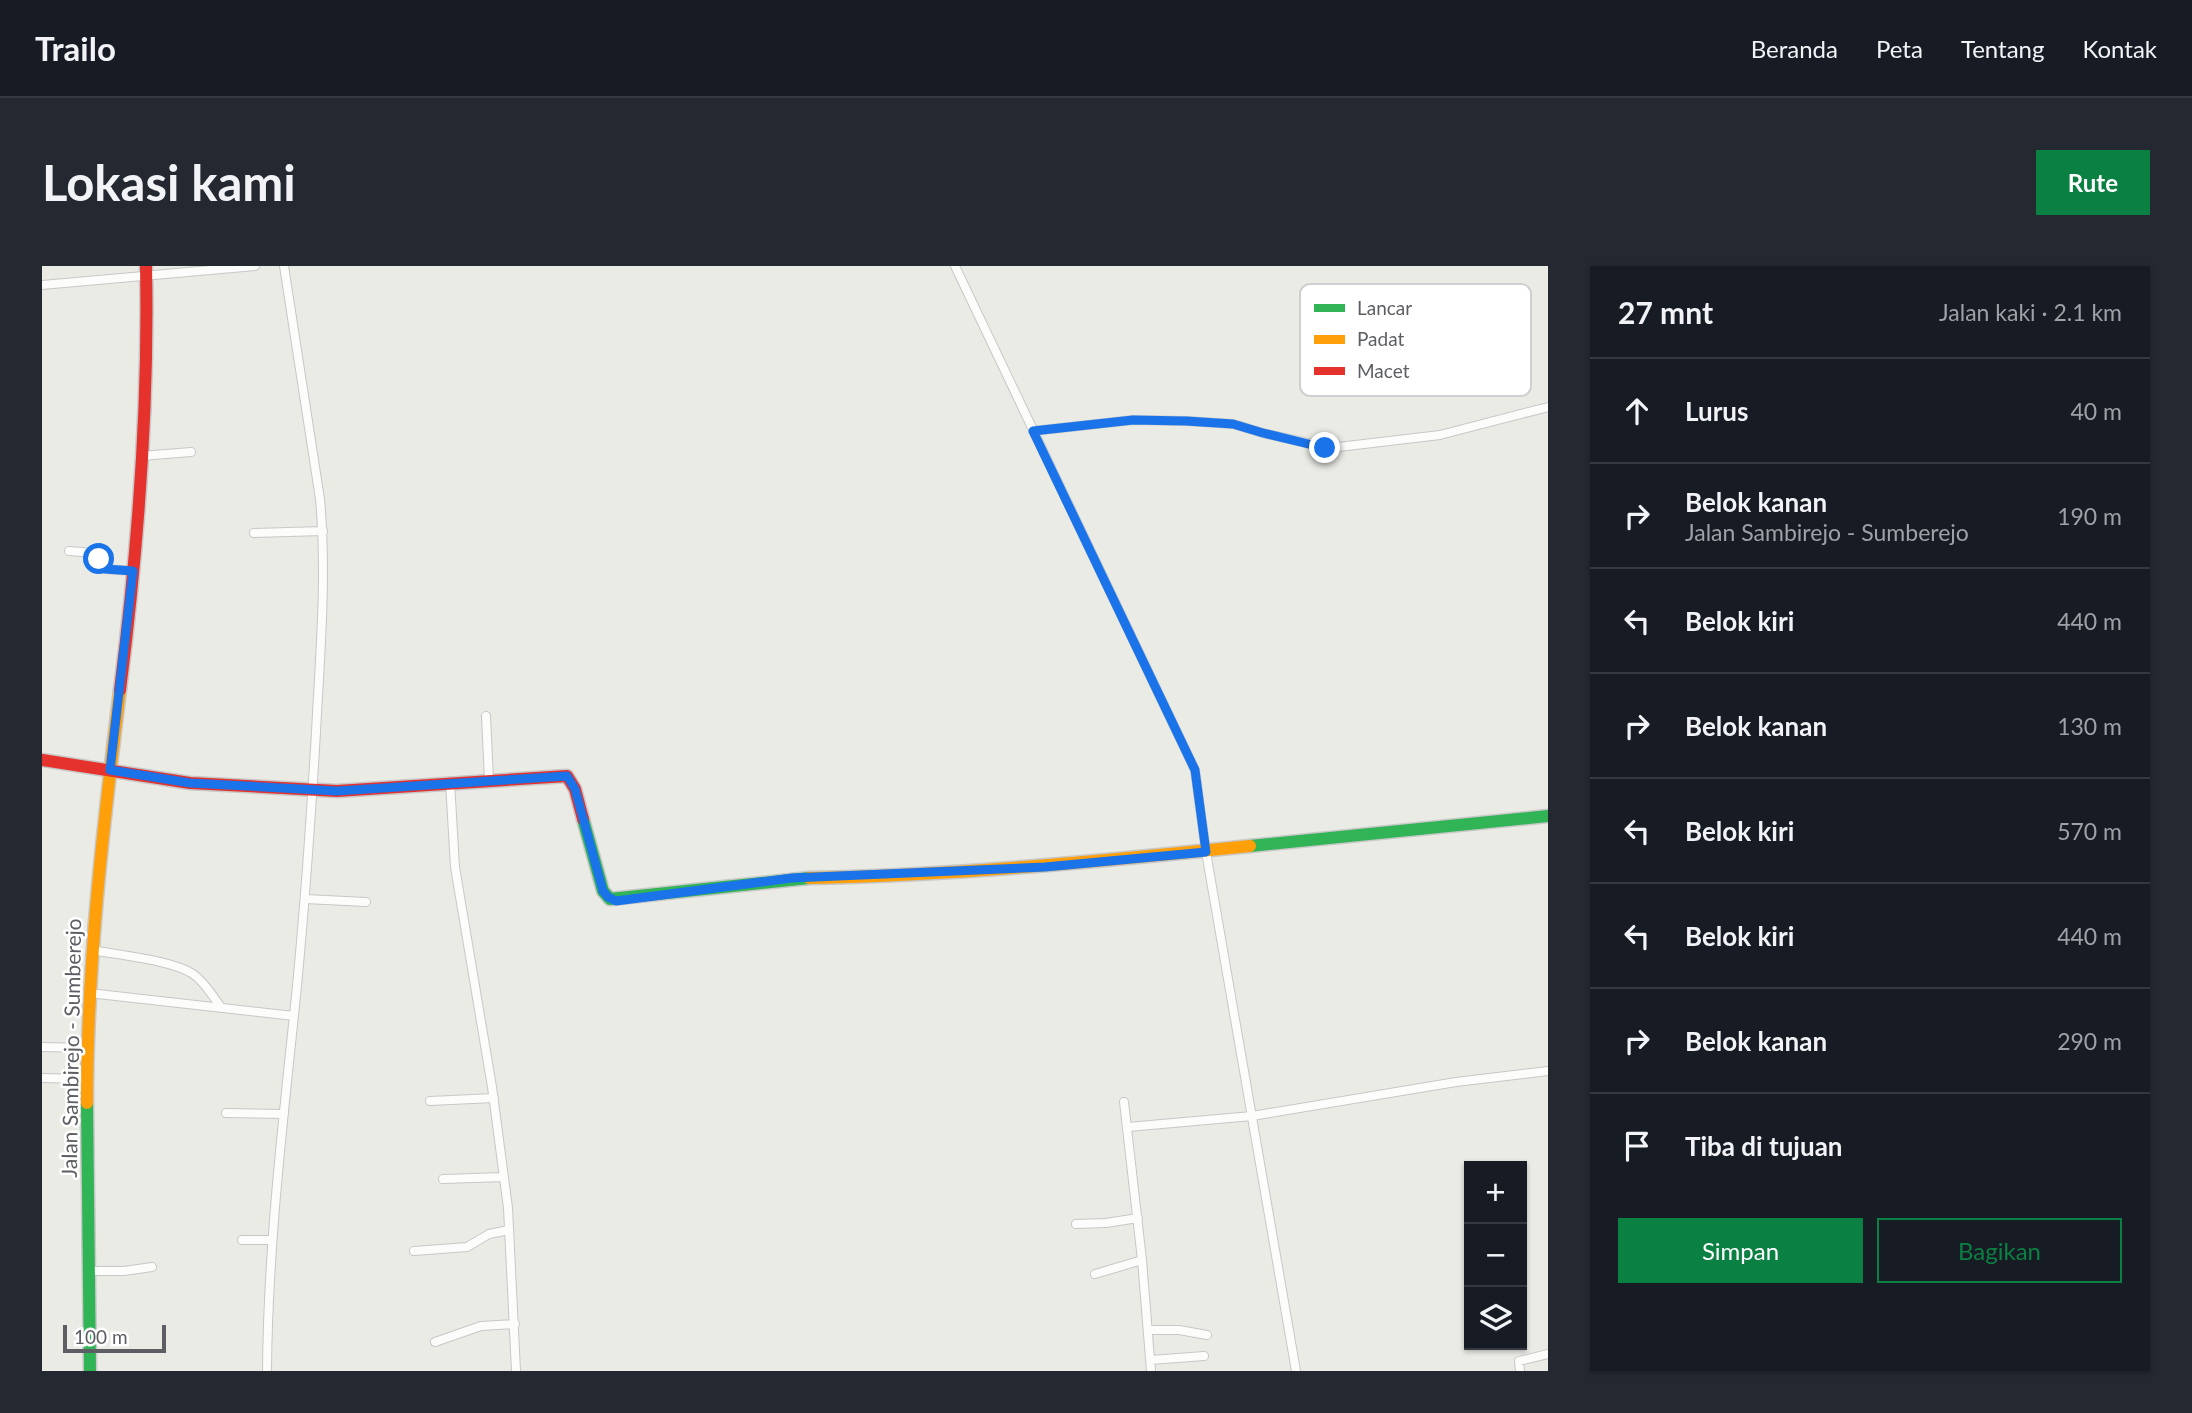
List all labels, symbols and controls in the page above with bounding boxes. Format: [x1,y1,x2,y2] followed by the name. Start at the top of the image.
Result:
[35,28,116,68] text: Trailo
[1751,34,1838,63] text: Beranda
[1876,34,1923,63] text: Peta
[1961,34,2044,63] text: Tentang
[2082,34,2157,63] text: Kontak
[2036,150,2150,215] button: Rute
[42,153,296,211] text: Lokasi kami
[1300,284,1531,396] legend
[1618,294,1713,330] text: 27 mnt
[1357,296,1412,319] text: Lancar
[1939,298,2122,326] text: Jalan kaki · 2.1 km
[1357,327,1405,350] text: Padat
[1357,359,1410,382] text: Macet
[1618,392,1656,430] icon: ahead
[1685,395,1748,427] text: Lurus
[2071,397,2122,425] text: 40 m
[1309,432,1340,463] route end
[1685,486,1827,518] text: Belok kanan
[1618,497,1656,535] icon: right
[2057,502,2122,530] text: 190 m
[1685,518,1969,546] text: Jalan Sambirejo - Sumberejo
[83,543,114,574] route start
[1618,602,1656,640] icon: left
[1685,605,1794,637] text: Belok kiri
[2057,607,2122,635] text: 440 m
[1618,707,1656,745] icon: right
[1685,710,1827,742] text: Belok kanan
[2057,712,2122,740] text: 130 m
[1618,812,1656,850] icon: left
[1685,815,1794,847] text: Belok kiri
[2057,817,2122,845] text: 570 m
[1618,917,1656,955] icon: left
[56,918,85,1178] street label: Jalan Sambirejo - Sumberejo
[1685,920,1794,952] text: Belok kiri
[2057,922,2122,950] text: 440 m
[1618,1022,1656,1060] icon: right
[1685,1025,1827,1057] text: Belok kanan
[2057,1027,2122,1055] text: 290 m
[1618,1127,1656,1165] icon: arrive
[1685,1130,1843,1162] text: Tiba di tujuan
[1464,1161,1527,1350] map controls
[1464,1161,1527,1224] button: +
[1618,1218,1863,1283] button: Simpan
[1877,1218,2122,1283] button: Bagikan
[1464,1224,1527,1287] button: −
[1464,1287,1527,1350] button: layers
[63,1322,166,1354] scale bar
[74,1325,128,1348] text: 100 m

